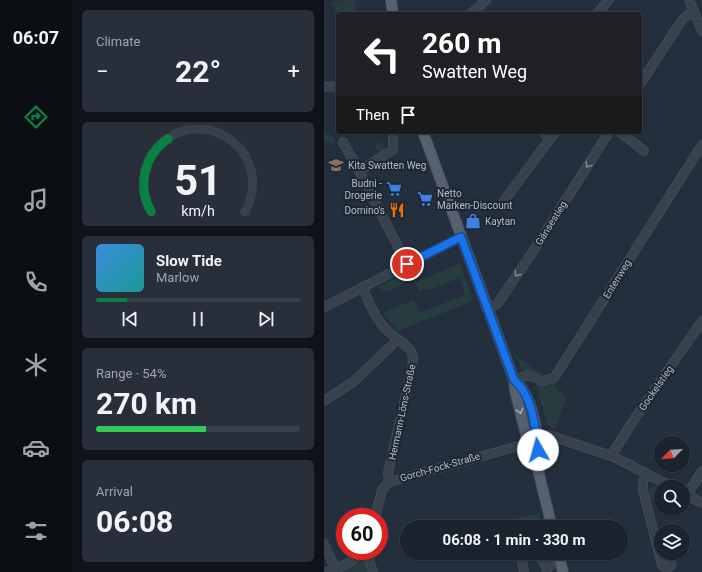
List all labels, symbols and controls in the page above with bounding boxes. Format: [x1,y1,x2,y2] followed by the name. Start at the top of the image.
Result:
[13,27,59,48] text: 06:07
[422,27,501,60] text: 260 m
[356,28,408,80] icon: left
[96,34,140,49] text: Climate
[175,54,221,89] text: 22°
[96,59,109,84] text: −
[288,59,300,84] text: +
[422,61,527,82] text: Swatten Weg
[22,103,50,131] icon: directions
[397,104,419,126] icon: arrive
[356,106,389,124] text: Then
[174,156,222,205] text: 51
[327,156,345,174] school or university icon: Kita Swatten Weg
[348,160,426,171] place label: Kita Swatten Weg
[585,161,593,168] one-way arrow
[344,178,382,201] place label: Budni - Drogerie
[385,180,403,198] supermarket icon: Budni - Drogerie
[22,186,50,214] icon: music
[437,188,513,211] place label: Netto Marken-Discount
[416,190,434,208] supermarket icon: Netto Marken-Discount
[533,199,569,247] street label: Gänsestieg
[388,201,406,219] restaurant icon: Domino's
[181,203,215,219] text: km/h
[344,205,385,216] place label: Domino's
[464,212,482,230] shop icon: Kaytan
[485,216,516,227] place label: Kaytan
[390,247,424,281] pin
[156,252,222,270] text: Slow Tide
[396,253,418,275] icon: arrive
[601,258,633,300] street label: Entenweg
[22,268,50,296] icon: phone
[156,270,199,285] text: Marlow
[515,270,522,277] one-way arrow
[119,308,141,330] icon: previous
[187,308,209,330] icon: pause
[255,308,277,330] icon: next
[22,351,50,379] icon: climate
[386,363,418,461] street label: Hermann-Löns-Straße
[637,363,675,413] street label: Gockelstieg
[96,366,166,381] text: Range · 54%
[96,386,197,421] text: 270 km
[516,408,524,414] one-way arrow
[517,429,559,471] position arrow
[22,434,50,462] icon: car
[654,436,690,472] north arrow
[654,436,690,560] map controls
[399,450,481,484] street label: Gorch-Fock-Straße
[654,480,690,516] button: search
[96,484,133,499] text: Arrival
[96,504,173,539] text: 06:08
[336,508,388,560] speed limit sign: 60
[22,517,50,545] icon: filters
[654,524,690,560] button: layers
[443,531,585,549] text: 06:08 · 1 min · 330 m

